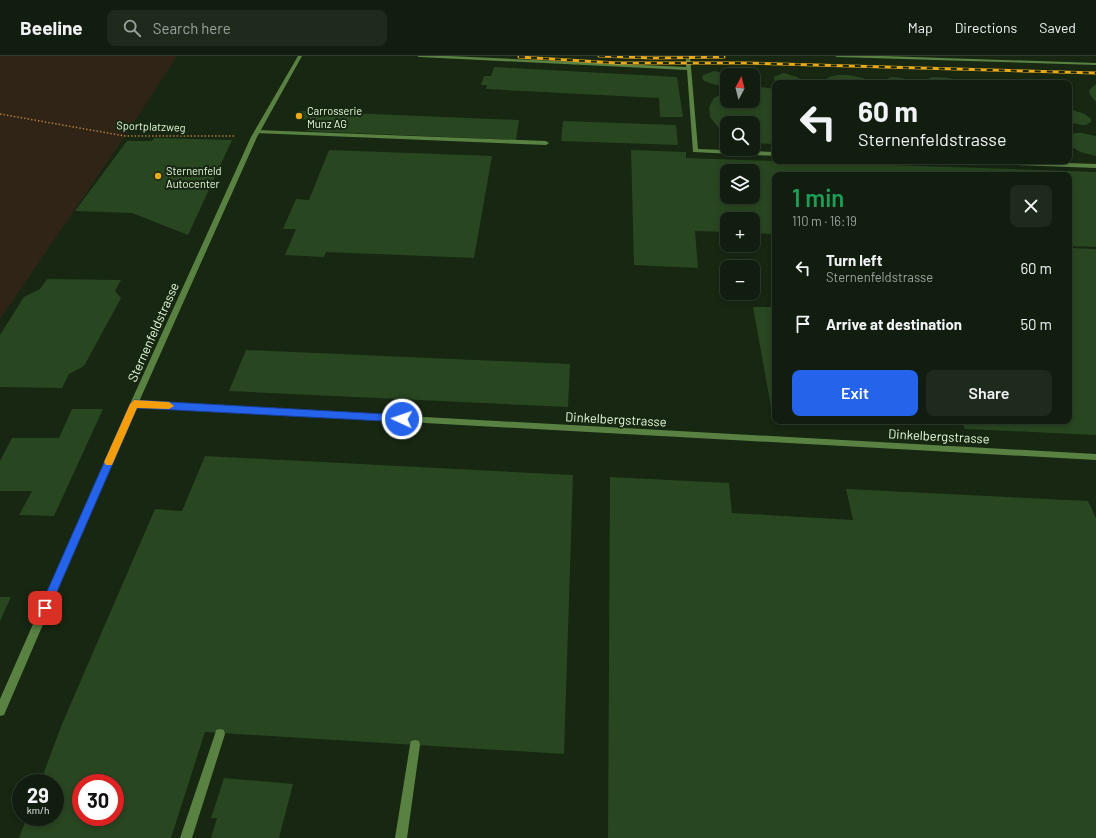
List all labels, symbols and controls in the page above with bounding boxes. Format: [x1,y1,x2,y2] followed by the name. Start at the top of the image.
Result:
[107,10,387,46] search box
[20,16,83,39] text: Beeline
[121,17,143,39] icon: search
[153,19,231,37] text: Search here
[908,19,933,36] text: Map
[955,19,1017,36] text: Directions
[1039,19,1076,36] text: Saved
[720,68,760,108] north arrow
[720,68,760,300] map controls
[858,94,918,128] text: 60 m
[792,96,844,148] icon: left
[307,104,362,130] place label: Carrosserie Munz AG
[294,111,304,121] marker: Carrosserie Munz AG
[720,116,760,156] button: search
[116,118,186,134] street label: Sportplatzweg
[858,128,1006,150] text: Sternenfeldstrasse
[166,164,222,190] place label: Sternenfeld Autocenter
[720,164,760,204] button: layers
[153,171,163,181] marker: Sternenfeld Autocenter
[792,183,844,212] text: 1 min
[1010,185,1052,227] button: close
[720,212,760,252] button: +
[792,213,857,229] text: 110 m · 16:19
[826,251,882,269] text: Turn left
[792,257,814,279] icon: left
[1020,259,1052,277] text: 60 m
[720,260,760,300] button: −
[826,269,933,285] text: Sternenfeldstrasse
[124,280,182,384] street label: Sternenfeldstrasse
[792,313,814,335] icon: arrive
[826,315,962,333] text: Arrive at destination
[1020,315,1052,333] text: 50 m
[792,370,918,416] button: Exit
[926,370,1052,416] button: Share
[381,398,423,440] position arrow
[565,408,667,430] street label: Dinkelbergstrasse
[888,425,990,447] street label: Dinkelbergstrasse
[28,591,62,625] pin
[34,597,56,619] icon: arrive
[72,774,124,826] speed limit sign: 30
[27,783,49,807] text: 29
[27,804,49,816] text: km/h

